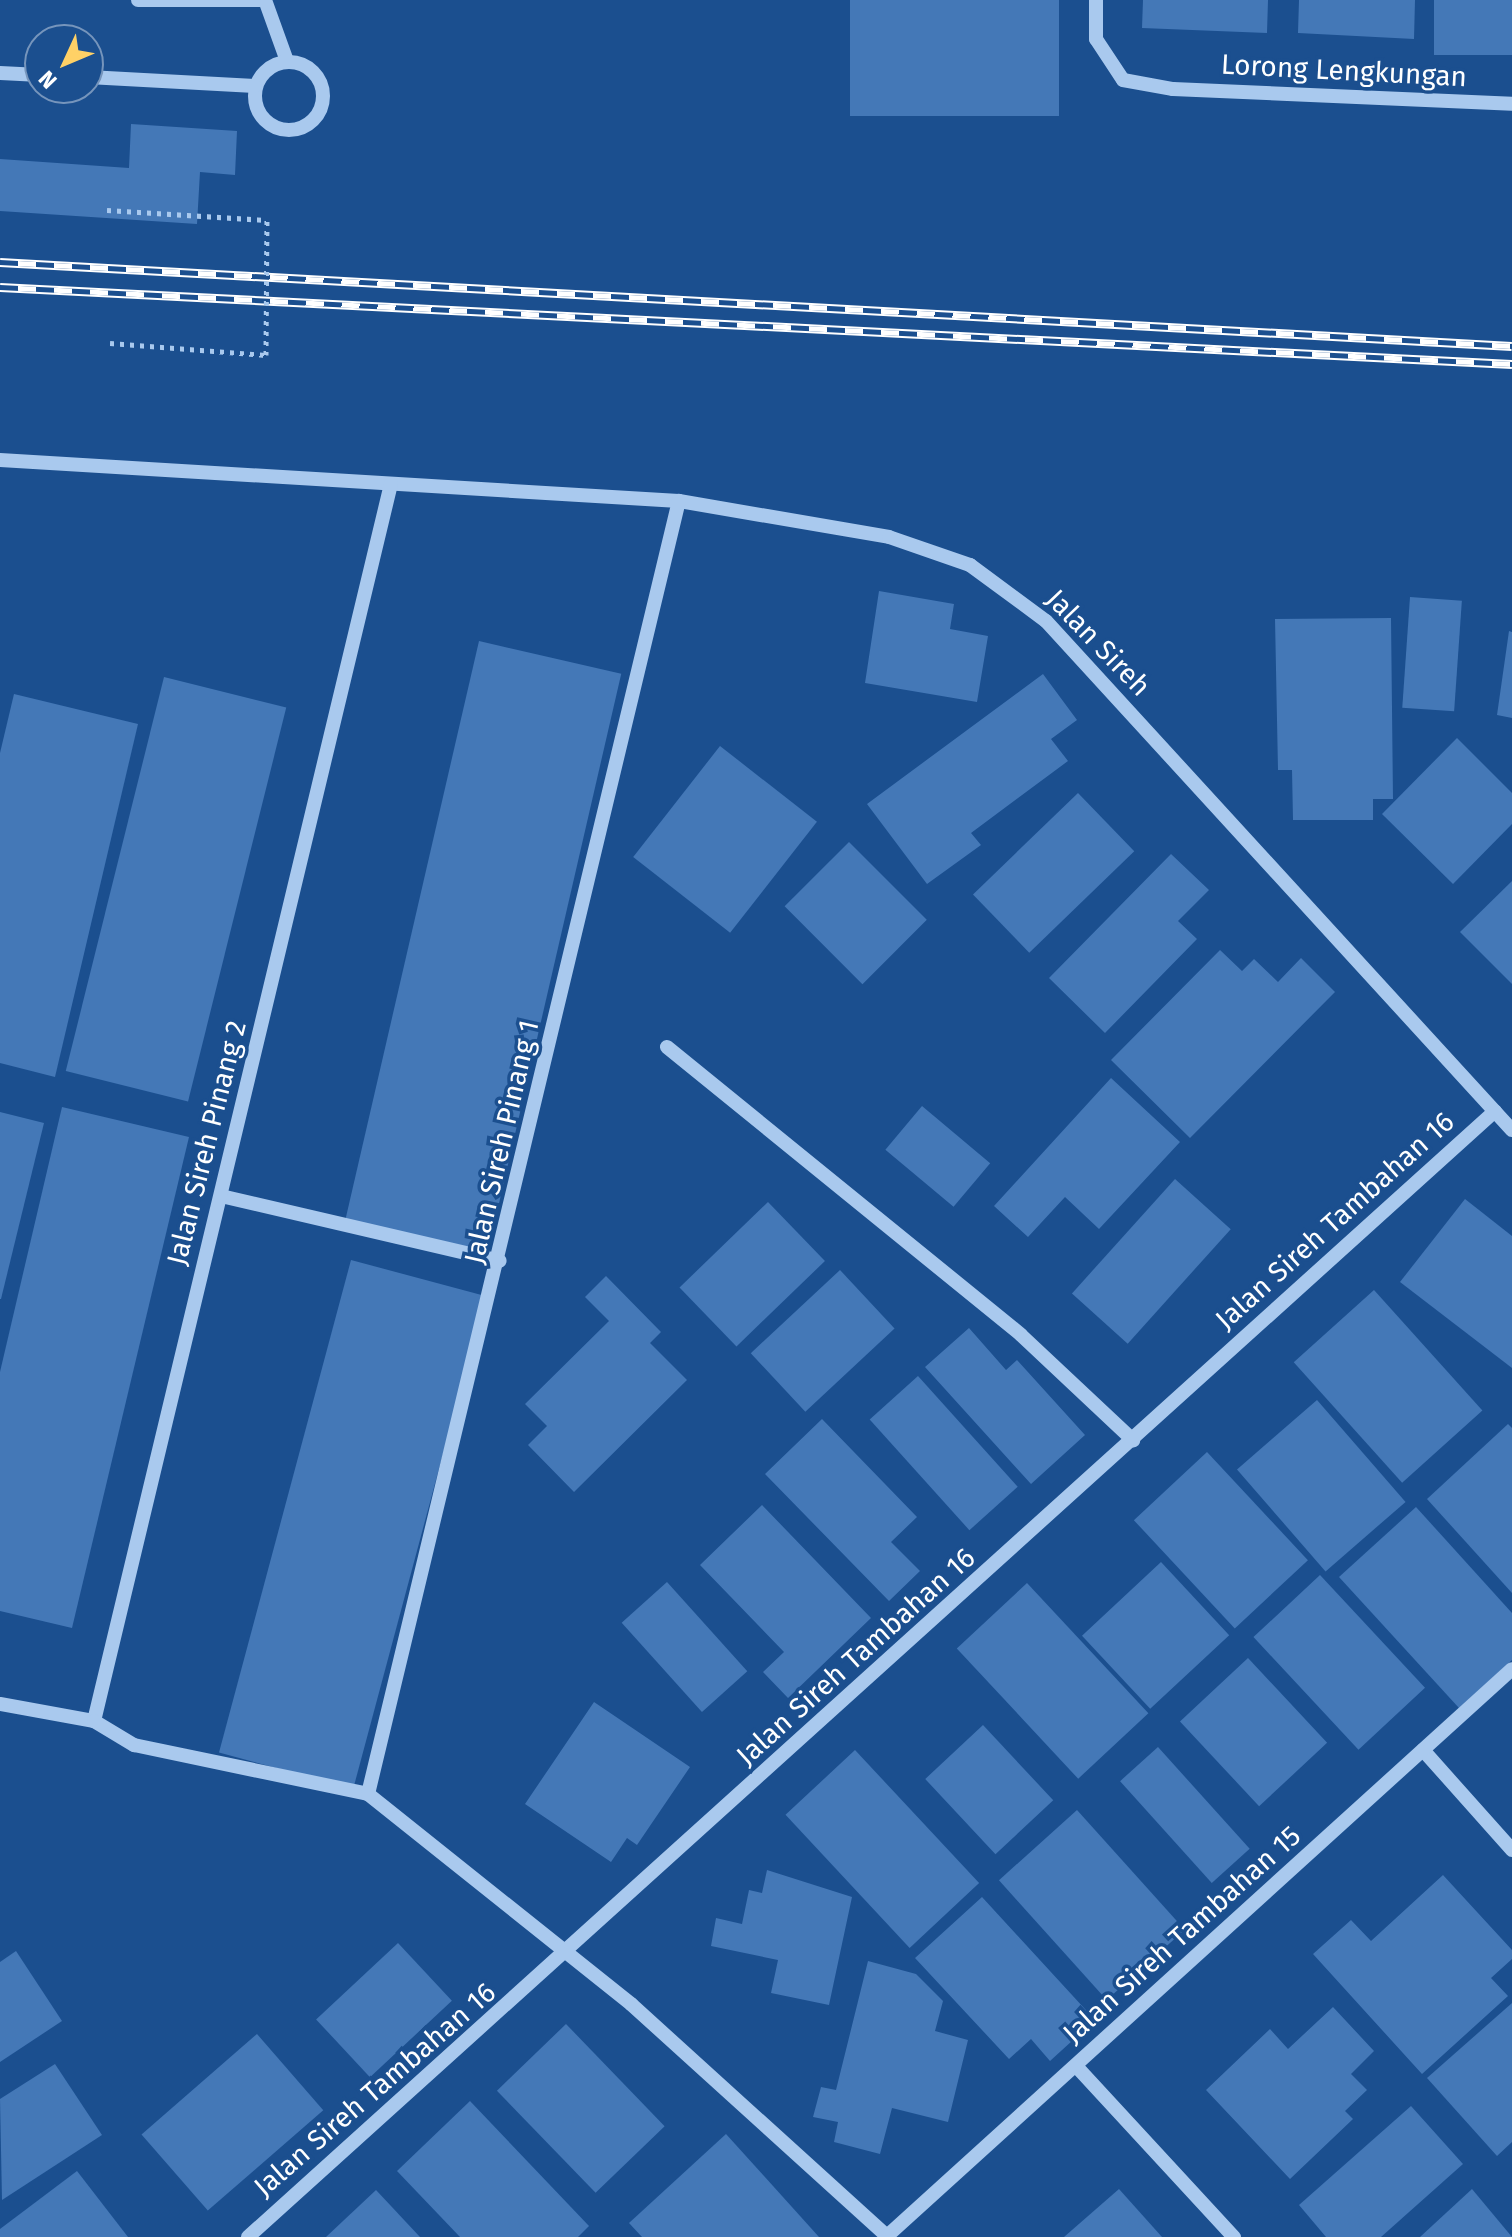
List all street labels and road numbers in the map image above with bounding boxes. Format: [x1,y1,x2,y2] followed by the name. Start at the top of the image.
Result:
[1220,48,1468,94] street label: Lorong Lengkungan
[1039,583,1157,703] street label: Jalan Sireh
[160,1017,254,1269] street label: Jalan Sireh Pinang 2
[458,1017,546,1267] street label: Jalan Sireh Pinang 1
[1209,1105,1461,1337] street label: Jalan Sireh Tambahan 16
[730,1541,982,1773] street label: Jalan Sireh Tambahan 16
[1056,1819,1308,2051] street label: Jalan Sireh Tambahan 15
[247,1976,503,2204] street label: Jalan Sireh Tambahan 16

